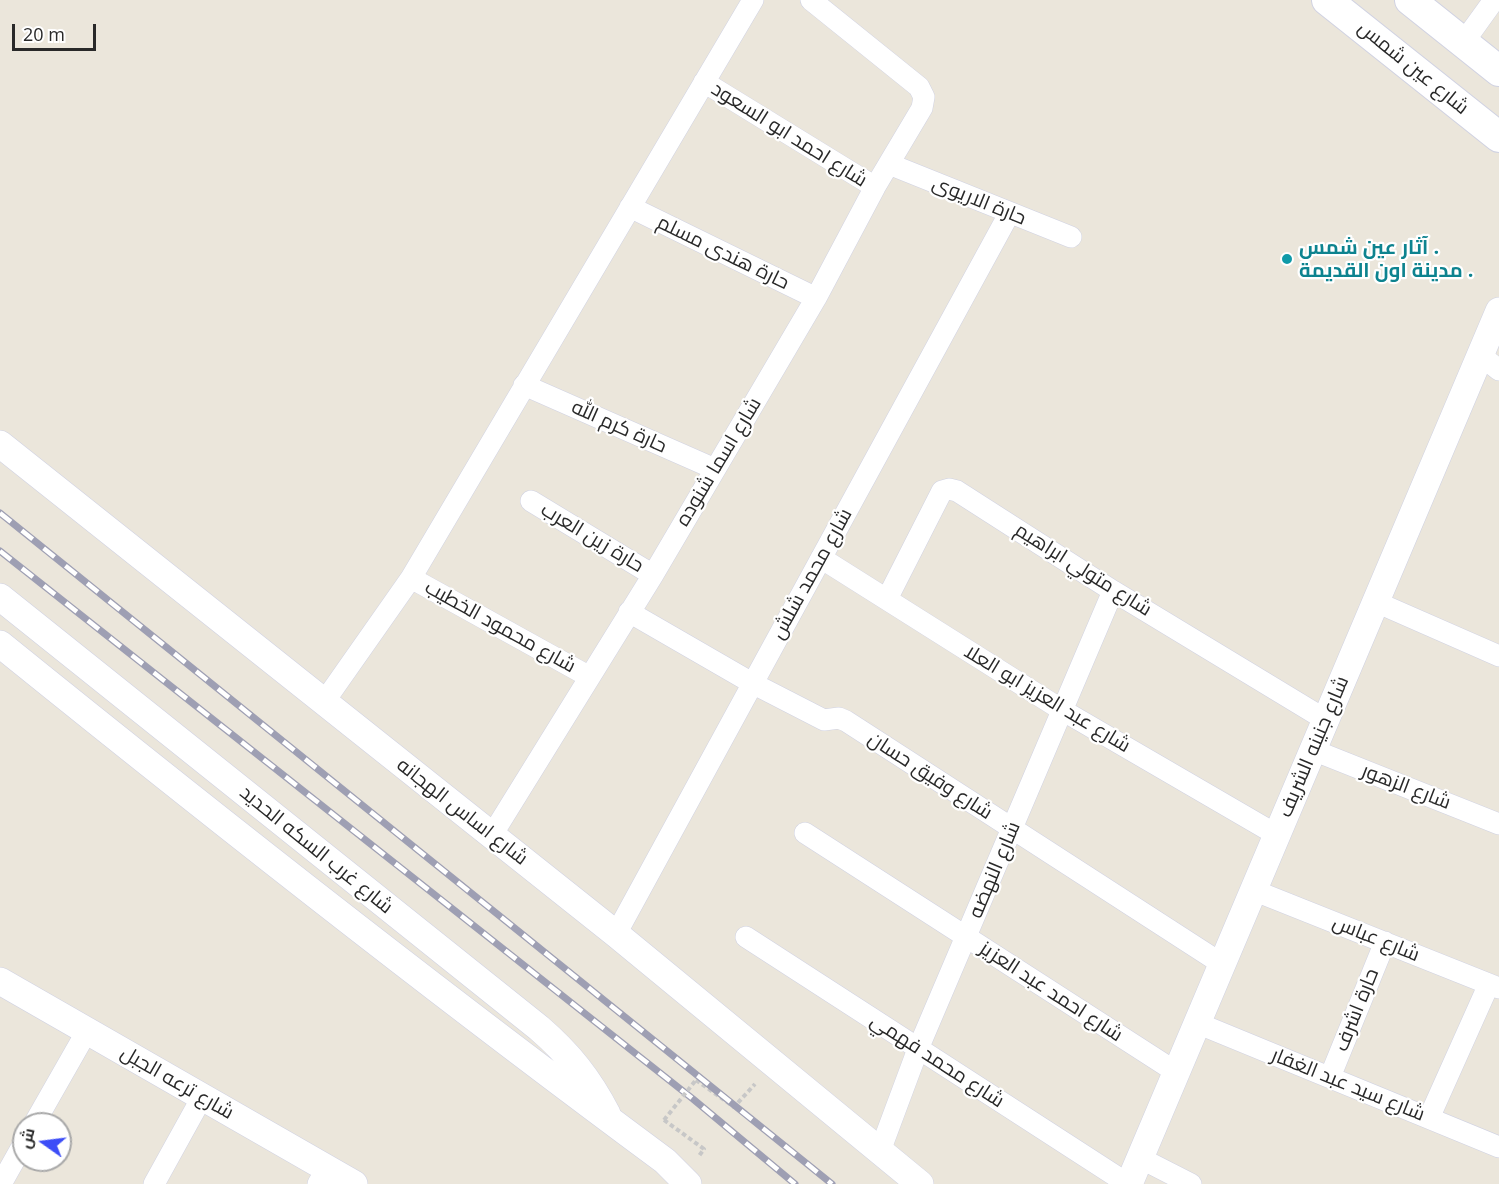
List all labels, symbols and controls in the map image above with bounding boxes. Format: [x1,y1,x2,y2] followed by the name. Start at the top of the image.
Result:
[15,12,99,50] scale bar
[1353,16,1473,120] street label: شارع عين شمس
[23,22,65,46] text: 20 m
[707,77,871,193] street label: شارع احمد ابو السعود
[929,171,1029,231] street label: حارة الاريوى
[653,211,793,295] street label: حارة هندى مسلم
[1299,236,1474,283] place label: آثار عين شمس . مدينة اون القديمة .
[1280,252,1294,266] marker: آثار عين شمس . مدينة اون القديمة .
[671,393,767,531] street label: شارع اسما شنوده
[568,395,670,459] street label: حارة كرم الله
[536,498,648,578] street label: حارة زين العرب
[766,504,858,644] street label: شارع محمد شلش
[1010,518,1156,622] street label: شارع متولي ابراهيم
[420,576,580,678] street label: شارع محمود الخطيب
[959,640,1135,758] street label: شارع عبد العزيز ابو العلا
[1273,673,1355,821] street label: شارع جنينه الشريف
[863,727,997,825] street label: شارع وفيق حسان
[392,753,532,871] street label: شارع اساس الهجانه
[1358,759,1454,815] street label: شارع الزهور
[234,781,398,919] street label: شارع غرب السكه الحديد
[964,818,1026,922] street label: شارع النهضه
[1329,911,1423,967] street label: شارع عباس
[975,937,1127,1047] street label: شارع احمد عبد العزيز
[1330,965,1384,1055] street label: حارة اشرف
[866,1009,1008,1113] street label: شارع محمد فهمي
[116,1041,238,1125] street label: شارع ترعه الجبل
[1268,1043,1428,1127] street label: شارع سيد عبد الغفار
[12,1112,72,1172] north arrow
[13,1126,40,1151] text: ش

